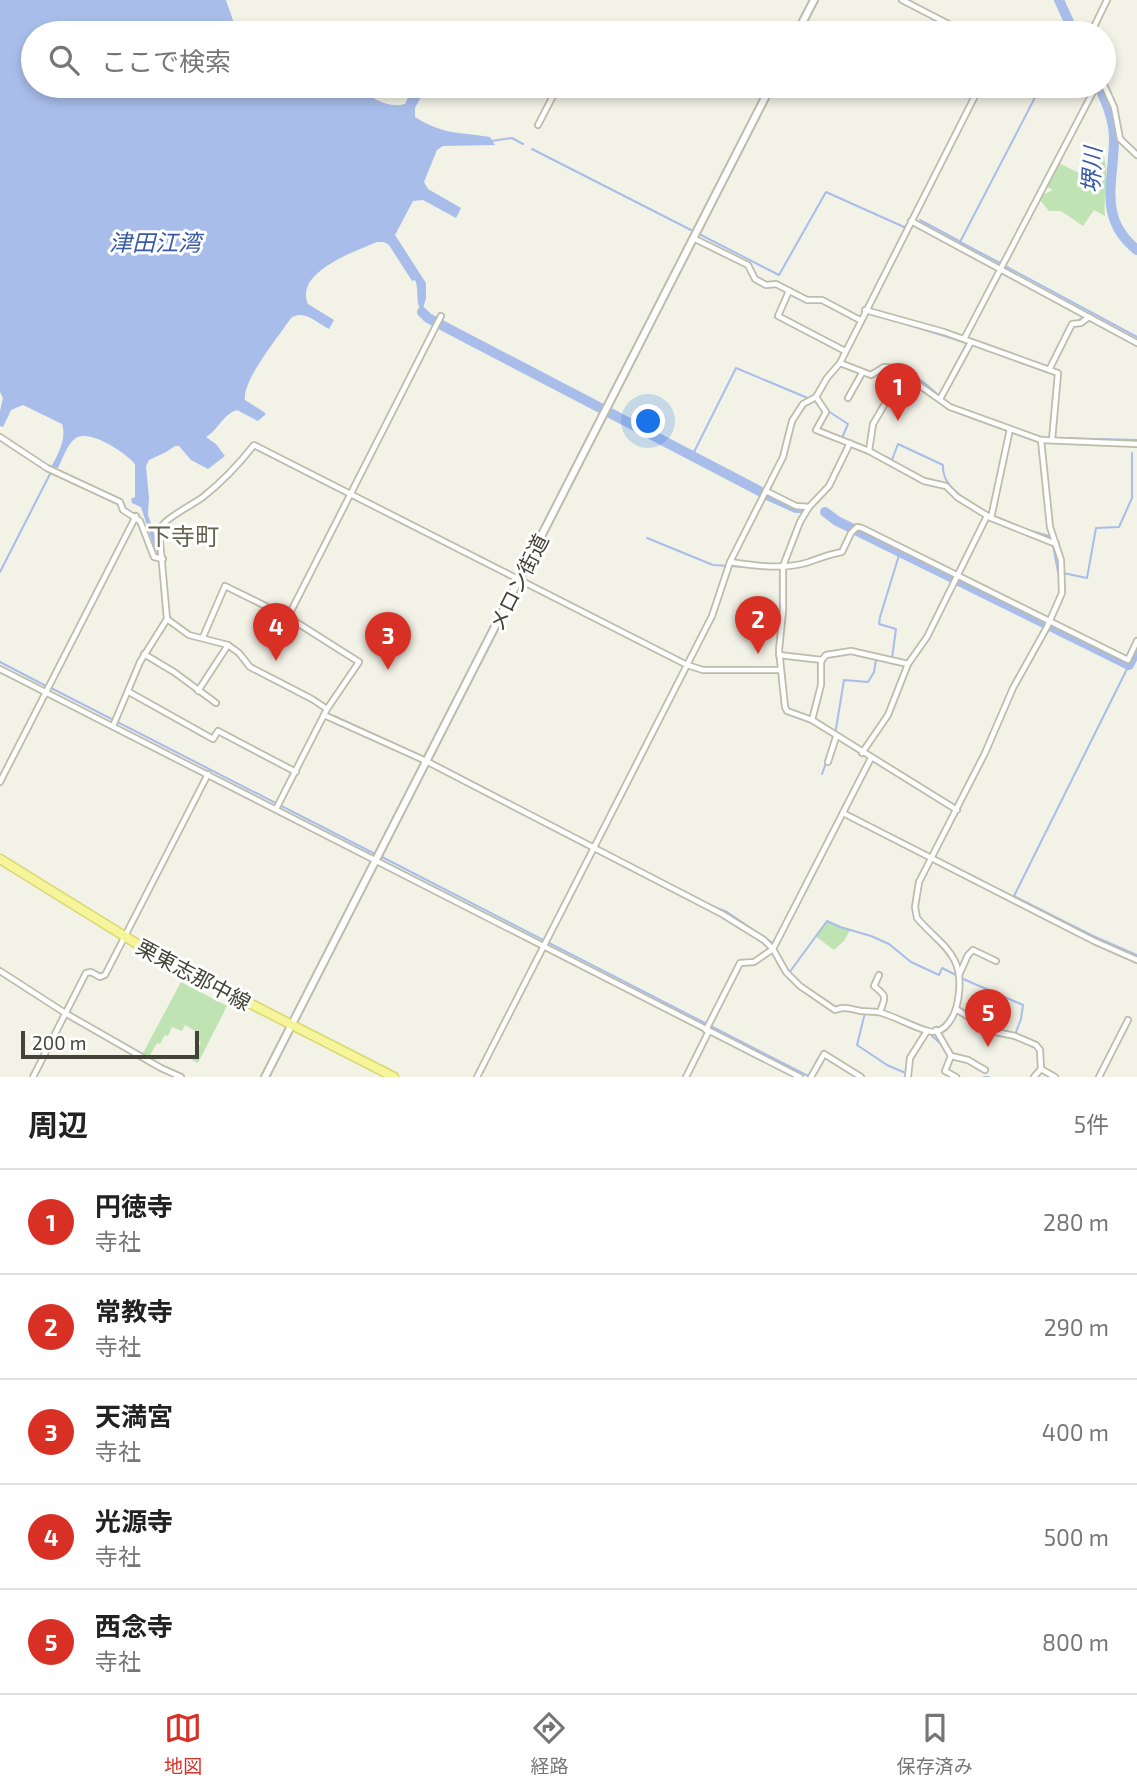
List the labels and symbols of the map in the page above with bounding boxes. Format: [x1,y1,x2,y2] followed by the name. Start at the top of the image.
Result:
[1076,143,1106,194] water label: 堺川
[109,228,205,256] water label: 津田江湾
[875,363,921,421] pin: 1
[631,404,665,438] your location
[147,521,219,550] district label: 下寺町
[483,530,553,634] street label: メロン街道
[735,596,781,654] pin: 2
[253,603,299,661] pin: 4
[365,612,411,670] pin: 3
[133,933,255,1015] street label: 栗東志那中線
[965,989,1011,1047] pin: 5
[21,1028,200,1060] scale bar

